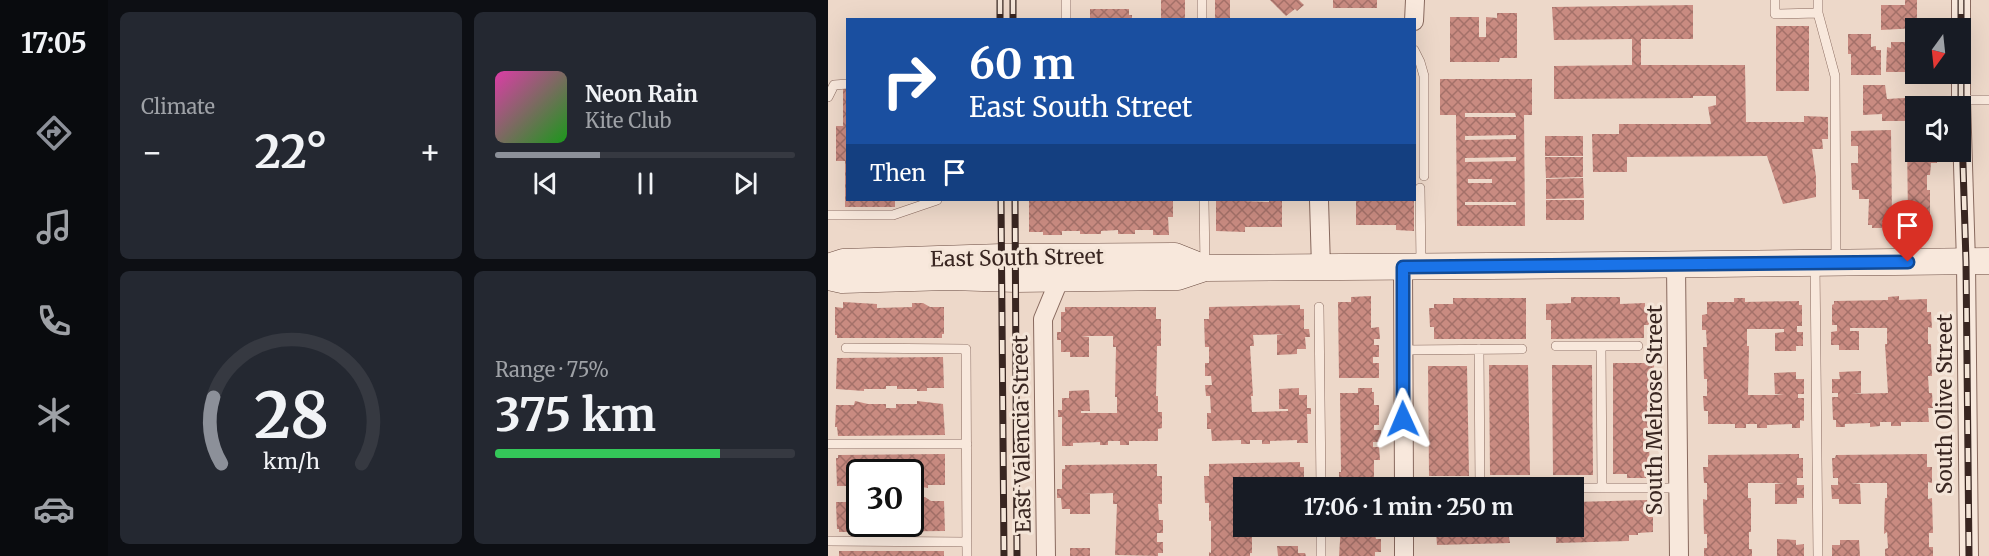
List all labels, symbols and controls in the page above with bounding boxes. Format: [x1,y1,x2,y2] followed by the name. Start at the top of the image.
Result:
[1905,18,1971,84] north arrow
[1905,18,1971,162] map controls
[21,26,87,60] text: 17:05
[969,38,1075,90] text: 60 m
[870,42,948,120] icon: right
[585,80,698,108] text: Neon Rain
[969,90,1192,124] text: East South Street
[141,94,215,119] text: Climate
[1905,96,1971,162] button: sound
[585,108,671,133] text: Kite Club
[33,112,75,154] icon: directions
[255,124,327,180] text: 22°
[141,132,163,173] text: −
[419,132,441,173] text: +
[938,156,971,189] icon: arrive
[870,159,926,187] text: Then
[529,167,562,200] icon: previous
[629,167,662,200] icon: pause
[729,167,762,200] icon: next
[1882,200,1933,262] pin
[33,206,75,248] icon: music
[1891,209,1924,242] icon: arrive
[930,242,1104,273] street label: East South Street
[33,300,75,342] icon: phone
[1641,305,1668,515] street label: South Melrose Street
[1931,314,1958,494] street label: South Olive Street
[1006,335,1037,533] street label: East Valencia Street
[495,357,609,382] text: Range · 75%
[254,377,328,455] text: 28
[495,387,656,443] text: 375 km
[1371,387,1435,451] position arrow
[33,394,75,436] icon: climate
[263,449,319,476] text: km/h
[846,459,924,537] speed limit sign: 30
[33,488,75,530] icon: car
[1304,493,1513,521] text: 17:06 · 1 min · 250 m

